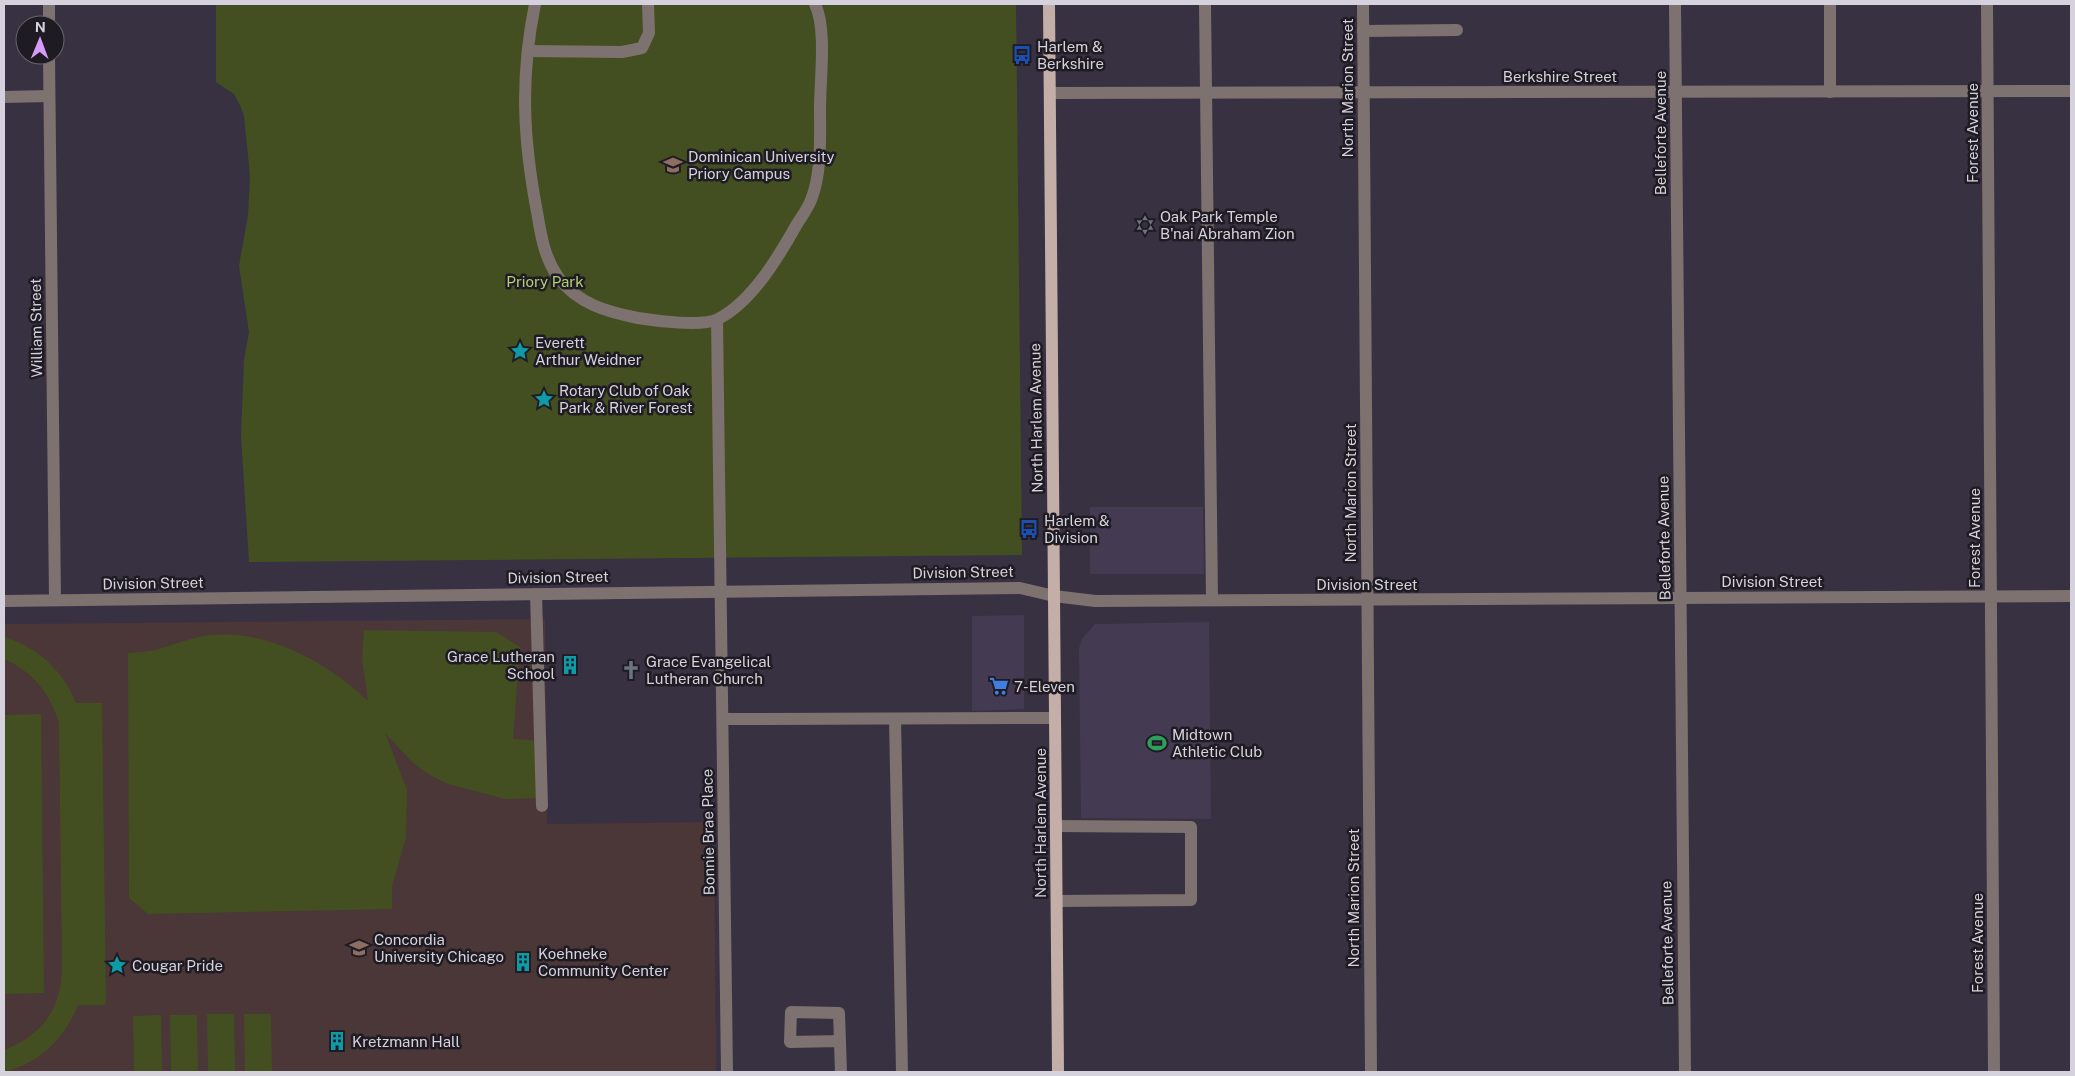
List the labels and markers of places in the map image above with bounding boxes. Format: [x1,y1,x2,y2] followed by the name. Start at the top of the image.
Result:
[1037,38,1104,72] place label: Harlem & Berkshire
[1011,44,1033,66] bus stop icon: Harlem & Berkshire
[688,148,834,182] place label: Dominican University Priory Campus
[662,154,684,176] school or university icon: Dominican University Priory Campus
[1160,208,1295,242] place label: Oak Park Temple B'nai Abraham Zion
[1134,214,1156,236] synagogue icon: Oak Park Temple B'nai Abraham Zion
[535,334,642,368] place label: Everett Arthur Weidner
[509,340,531,362] place icon: Everett Arthur Weidner
[559,382,693,416] place label: Rotary Club of Oak Park & River Forest
[533,388,555,410] place icon: Rotary Club of Oak Park & River Forest
[1044,512,1110,546] place label: Harlem & Division
[1018,518,1040,540] bus stop icon: Harlem & Division
[447,648,555,682] place label: Grace Lutheran School
[646,653,771,687] place label: Grace Evangelical Lutheran Church
[559,654,581,676] building icon: Grace Lutheran School
[620,659,642,681] church icon: Grace Evangelical Lutheran Church
[988,675,1010,697] supermarket icon: 7-Eleven
[1014,678,1075,695] place label: 7-Eleven
[1172,726,1262,760] place label: Midtown Athletic Club
[1146,732,1168,754] sports icon: Midtown Athletic Club
[374,931,504,965] place label: Concordia University Chicago
[348,937,370,959] school or university icon: Concordia University Chicago
[538,945,669,979] place label: Koehneke Community Center
[512,951,534,973] building icon: Koehneke Community Center
[106,954,128,976] place icon: Cougar Pride
[132,957,223,974] place label: Cougar Pride
[326,1030,348,1052] building icon: Kretzmann Hall
[352,1033,460,1050] place label: Kretzmann Hall

